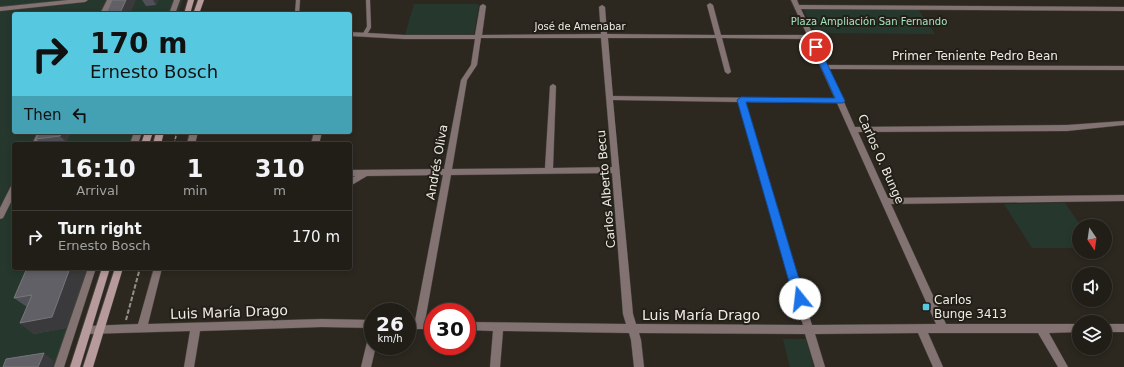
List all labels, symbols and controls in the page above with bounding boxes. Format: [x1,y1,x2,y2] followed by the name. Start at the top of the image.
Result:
[791,16,947,27] park label: Plaza Ampliación San Fernando
[533,21,626,32] street label: José de Amenabar
[90,27,187,60] text: 170 m
[24,28,76,80] icon: right
[799,30,833,64] pin
[805,36,827,58] icon: arrive
[892,49,1058,63] street label: Primer Teniente Pedro Bean
[90,61,218,82] text: Ernesto Bosch
[69,104,91,126] icon: left
[24,106,61,124] text: Then
[855,112,907,206] street label: Carlos O. Bunge
[423,123,451,201] street label: Andrés Oliva
[594,129,618,249] street label: Carlos Alberto Becu
[59,155,136,183] text: 16:10
[187,155,203,183] text: 1
[255,155,305,183] text: 310
[76,183,119,198] text: Arrival
[183,183,207,198] text: min
[273,183,286,198] text: m
[1072,219,1112,259] north arrow
[1072,219,1112,355] map controls
[58,220,142,238] text: Turn right
[24,226,46,248] icon: right
[292,228,340,246] text: 170 m
[58,238,151,253] text: Ernesto Bosch
[1072,267,1112,307] button: sound
[779,278,821,320] position arrow
[934,293,1007,321] place label: Carlos Bunge 3413
[170,302,288,322] street label: Luis María Drago
[921,302,931,312] marker: Carlos Bunge 3413
[424,303,476,355] speed limit sign: 30
[642,307,760,323] street label: Luis María Drago
[376,312,404,336] text: 26
[1072,315,1112,355] button: layers
[377,333,403,344] text: km/h

